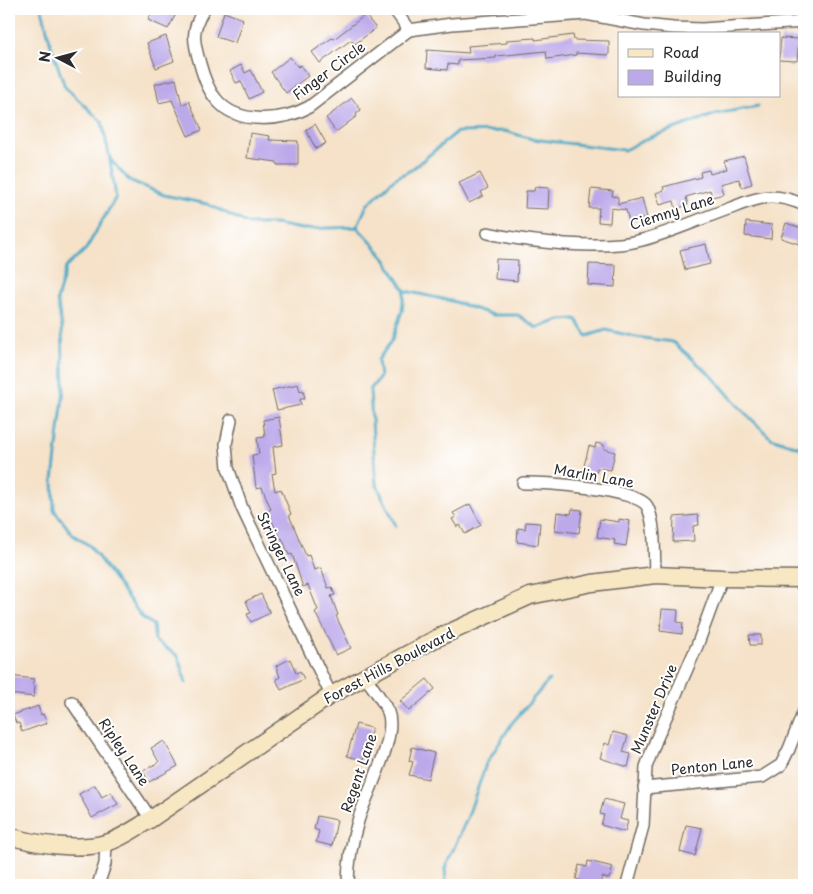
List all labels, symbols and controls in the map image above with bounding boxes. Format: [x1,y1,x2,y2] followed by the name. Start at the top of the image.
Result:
[32,32,82,82] north arrow
[618,32,780,98] legend
[288,36,370,105] street label: Finger Circle
[663,40,699,63] text: Road
[34,50,56,63] text: N
[663,64,722,87] text: Building
[627,188,717,235] street label: Ciemny Lane
[552,458,636,493] street label: Marlin Lane
[252,508,311,600] street label: Stringer Lane
[320,622,458,709] street label: Forest Hills Boulevard
[625,661,682,757] street label: Munster Drive
[94,713,155,790] street label: Ripley Lane
[335,730,382,815] street label: Regent Lane
[670,751,754,780] street label: Penton Lane

